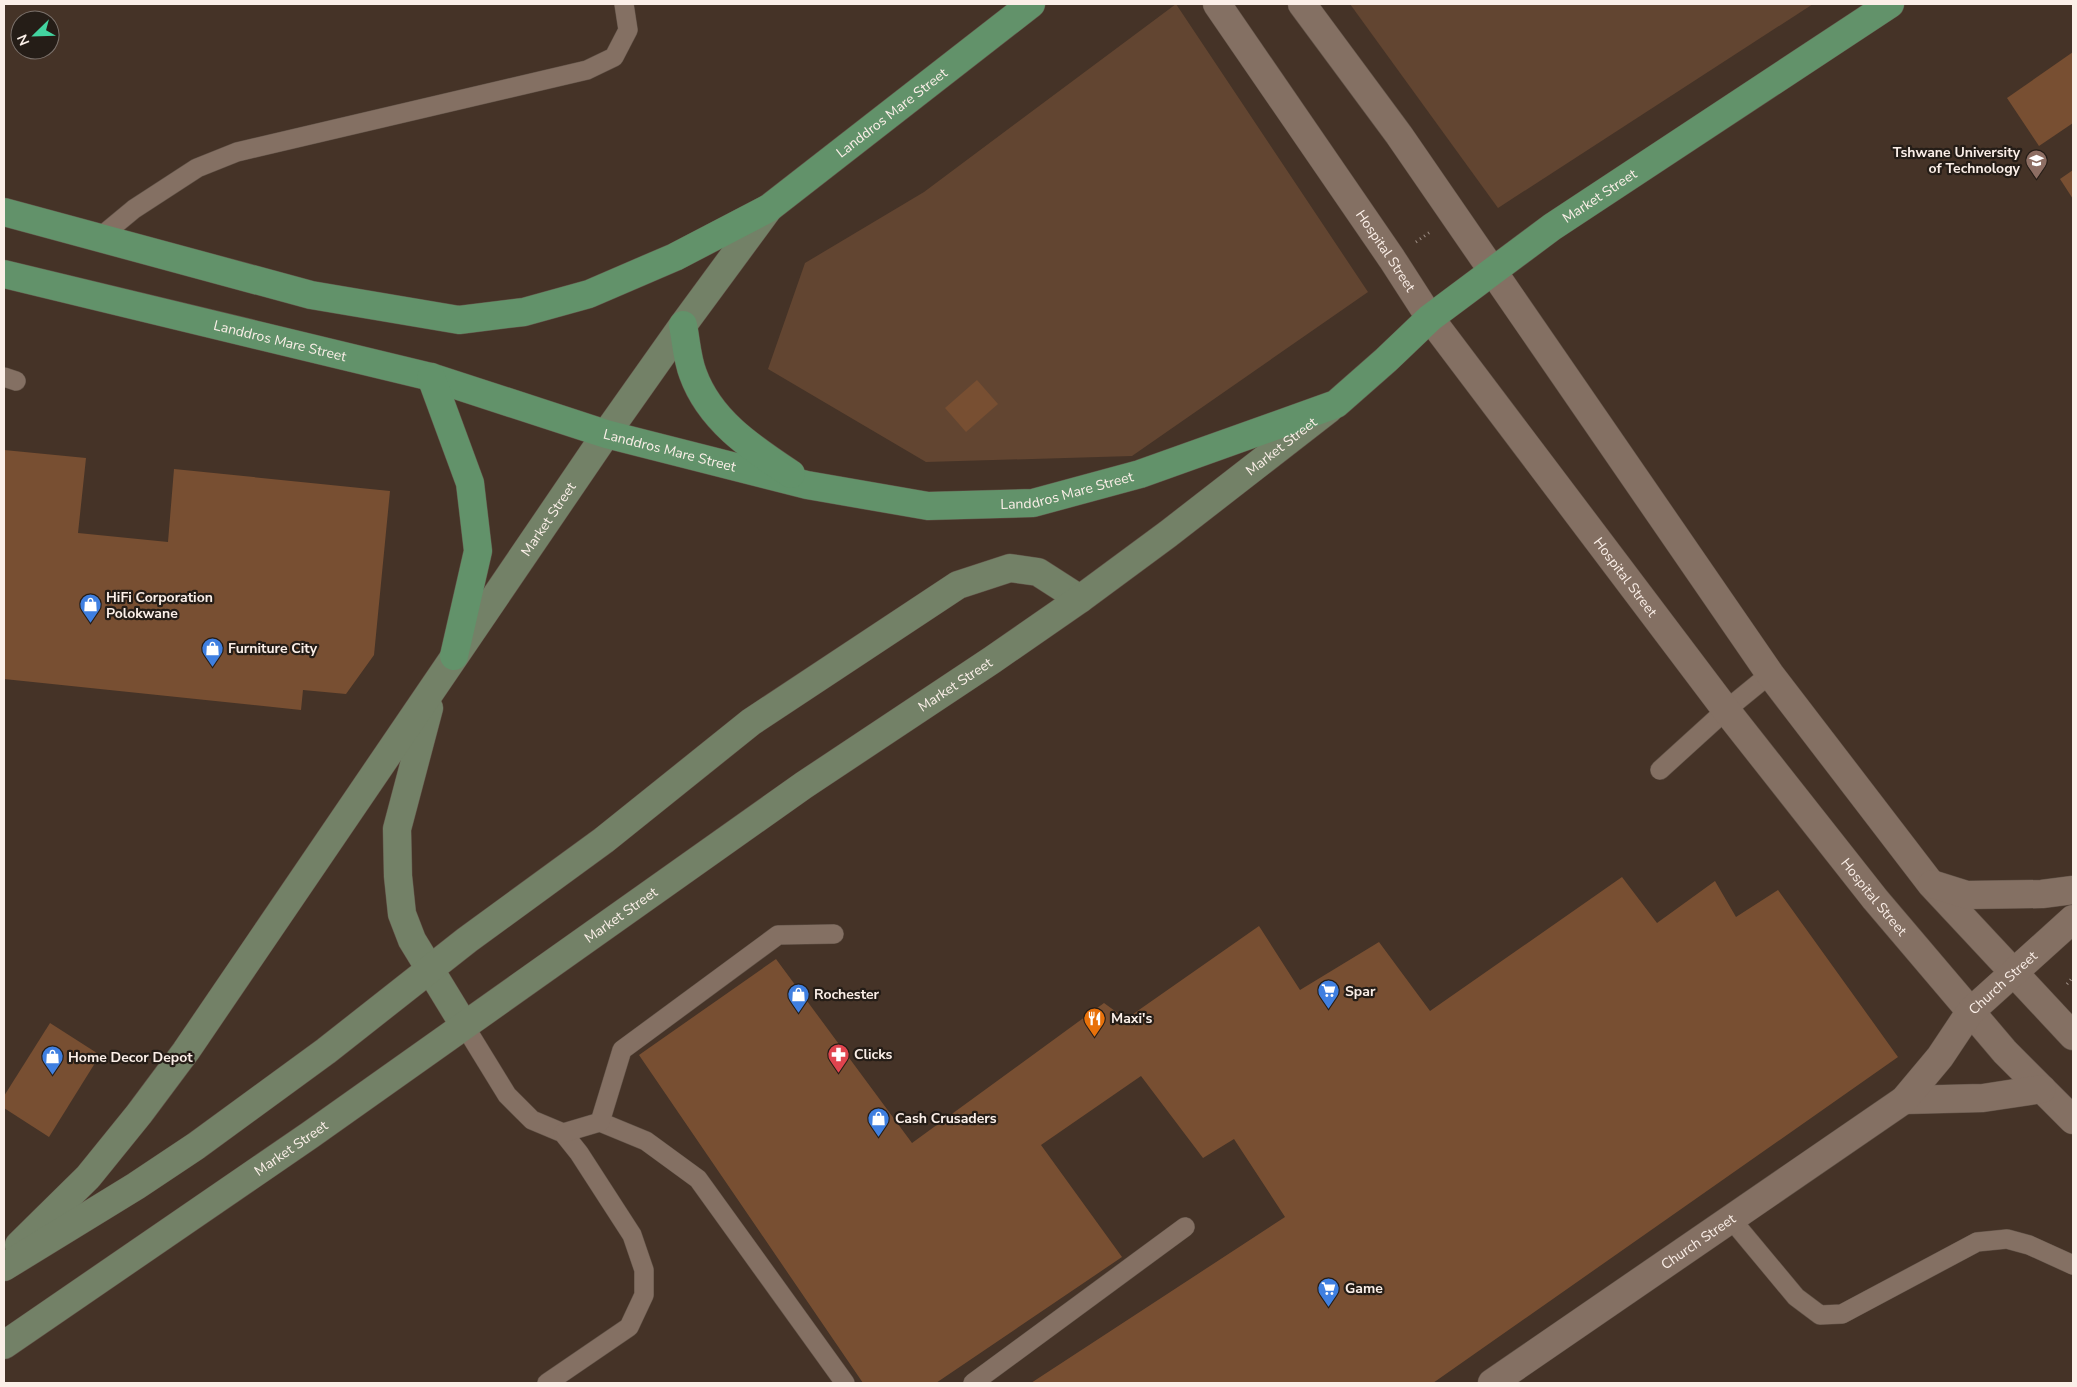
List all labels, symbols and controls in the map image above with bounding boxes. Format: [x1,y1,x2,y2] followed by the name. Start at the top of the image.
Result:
[10,10,60,60] north arrow
[13,31,34,48] text: N
[832,63,951,162] street label: Landdros Mare Street
[1893,143,2021,178] place label: Tshwane University of Technology
[2024,148,2048,179] school or university icon: Tshwane University of Technology
[1559,164,1640,227] street label: Market Street
[1351,206,1420,296] street label: Hospital Street
[212,315,349,366] street label: Landdros Mare Street
[1242,412,1321,480] street label: Market Street
[601,424,738,476] street label: Landdros Mare Street
[1000,467,1135,513] street label: Landdros Mare Street
[516,478,580,560] street label: Market Street
[1589,533,1662,621] street label: Hospital Street
[106,588,213,623] place label: HiFi Corporation Polokwane
[78,593,102,624] shop icon: HiFi Corporation Polokwane
[200,636,224,667] shop icon: Furniture City
[228,639,318,658] place label: Furniture City
[914,653,996,716] street label: Market Street
[1837,854,1912,940] street label: Hospital Street
[580,882,661,947] street label: Market Street
[1964,946,2041,1019] street label: Church Street
[1317,979,1341,1010] supermarket icon: Spar
[786,982,810,1013] shop icon: Rochester
[1345,982,1376,1001] place label: Spar
[814,985,880,1004] place label: Rochester
[1083,1006,1107,1037] restaurant icon: Maxi's
[1111,1009,1152,1028] place label: Maxi's
[826,1042,850,1073] pharmacy icon: Clicks
[40,1045,64,1076] shop icon: Home Decor Depot
[854,1045,893,1064] place label: Clicks
[68,1048,193,1067] place label: Home Decor Depot
[867,1106,891,1137] shop icon: Cash Crusaders
[895,1109,997,1128] place label: Cash Crusaders
[250,1116,332,1180] street label: Market Street
[1657,1209,1739,1274] street label: Church Street
[1317,1276,1341,1307] supermarket icon: Game
[1345,1279,1383,1298] place label: Game

